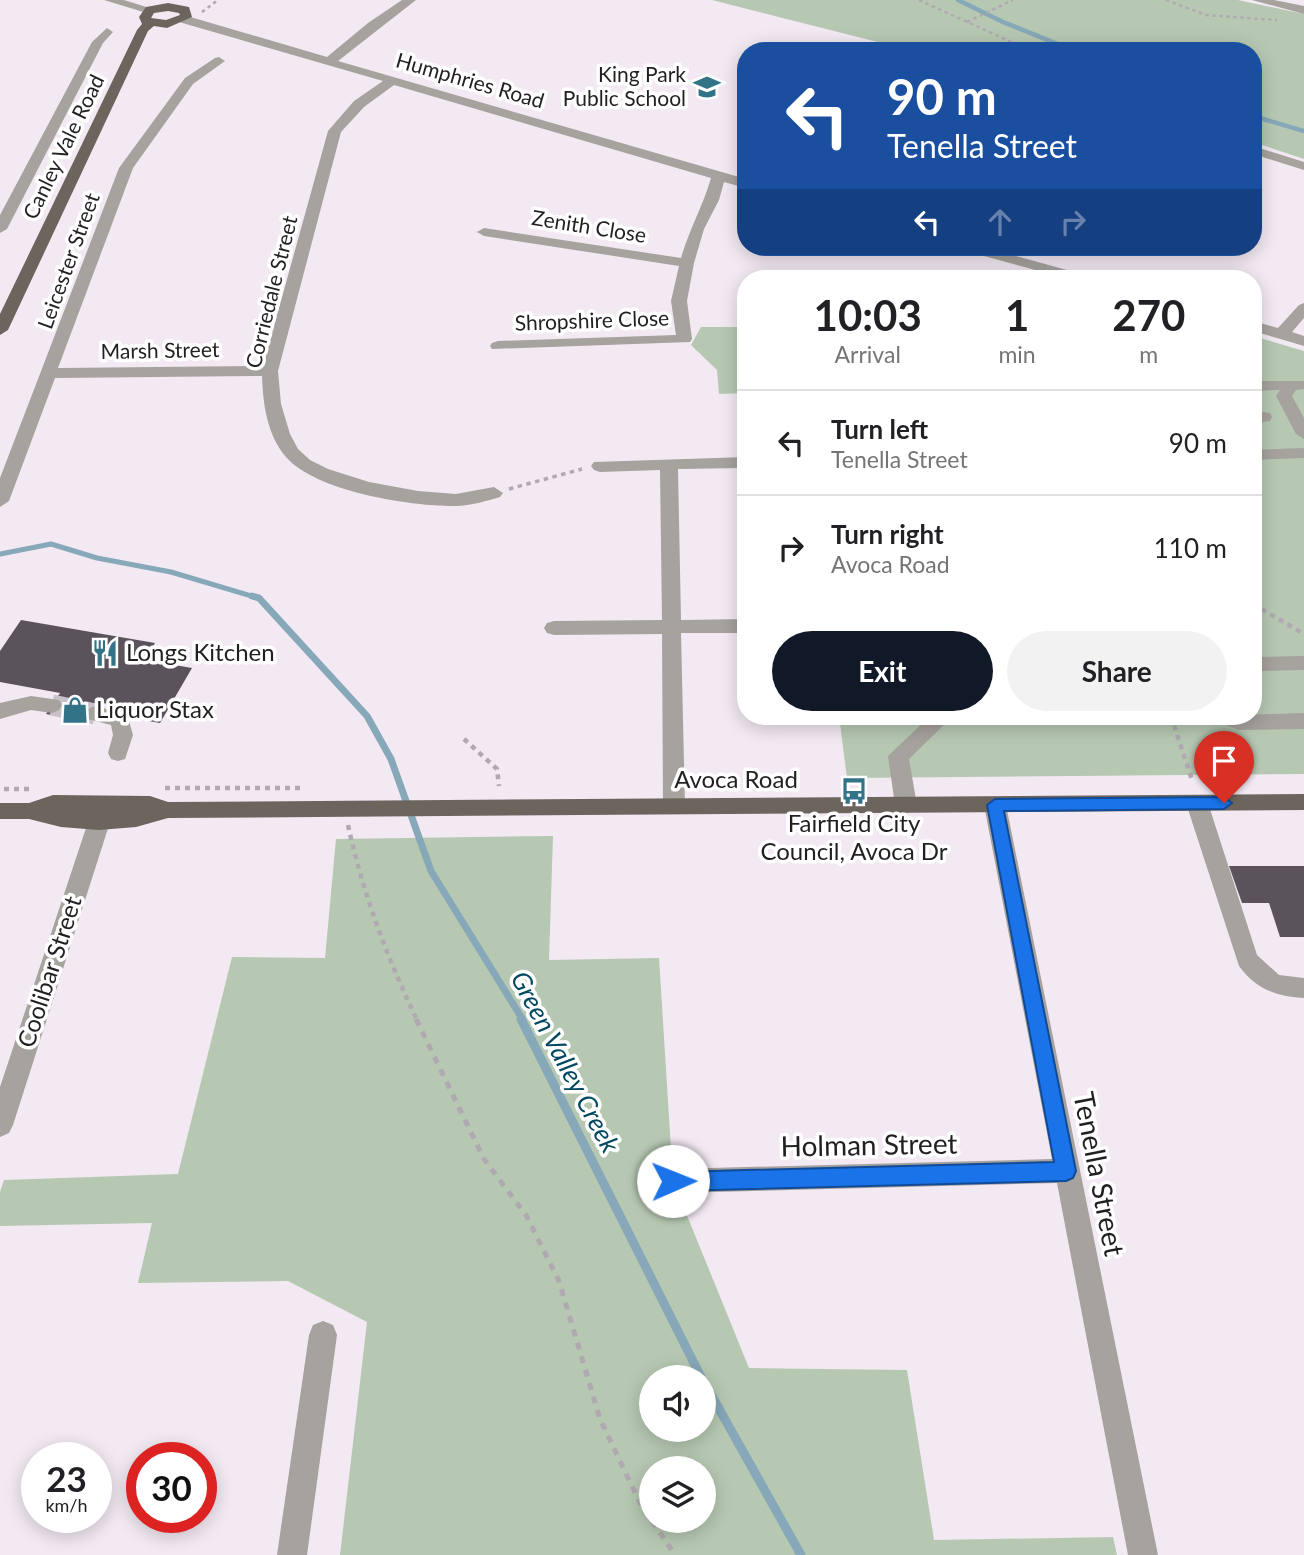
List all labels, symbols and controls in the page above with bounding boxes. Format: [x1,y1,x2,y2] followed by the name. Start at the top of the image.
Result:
[393,46,547,113] street label: Humphries Road
[563,61,686,110] place label: King Park Public School
[887,67,997,125] text: 90 m
[17,70,109,223] street label: Canley Vale Road
[772,70,863,161] icon: left
[692,72,722,102] school or university icon: King Park Public School
[887,126,1077,165] text: Tenella Street
[31,189,104,332] street label: Leicester Street
[908,203,946,241] icon: left
[981,203,1019,241] icon: ahead
[1054,203,1092,241] icon: right
[530,204,648,247] street label: Zenith Close
[240,212,302,370] street label: Corriedale Street
[814,290,922,340] text: 10:03
[1005,290,1029,340] text: 1
[1112,290,1185,340] text: 270
[514,304,670,335] street label: Shropshire Close
[100,336,220,363] street label: Marsh Street
[835,340,901,368] text: Arrival
[998,340,1036,368] text: min
[1139,340,1158,368] text: m
[831,413,928,445] text: Turn left
[772,424,810,462] icon: left
[1169,427,1227,459] text: 90 m
[831,445,968,473] text: Tenella Street
[831,518,944,550] text: Turn right
[772,529,810,567] icon: right
[1154,532,1227,564] text: 110 m
[831,550,950,578] text: Avoca Road
[772,631,993,711] button: Exit
[1007,631,1227,711] button: Share
[126,637,275,666] place label: Longs Kitchen
[90,638,120,668] restaurant icon: Longs Kitchen
[96,694,214,723] place label: Liquor Stax
[60,695,90,725] shop icon: Liquor Stax
[1194,731,1254,803] pin
[1205,742,1243,780] icon: arrive
[674,764,798,793] street label: Avoca Road
[839,776,869,806] bus stop icon: Fairfield City Council, Avoca Dr
[760,808,948,865] place label: Fairfield City Council, Avoca Dr
[10,892,87,1051] street label: Coolibar Street
[505,965,628,1158] water label: Green Valley Creek
[1067,1089,1133,1259] street label: Tenella Street
[780,1125,958,1163] street label: Holman Street
[636,1144,710,1218] position arrow
[639,1365,716,1533] map controls
[639,1365,716,1442] button: sound
[126,1442,217,1533] speed limit sign: 30
[639,1456,716,1533] button: layers
[46,1457,87,1499] text: 23
[45,1494,88,1516] text: km/h

